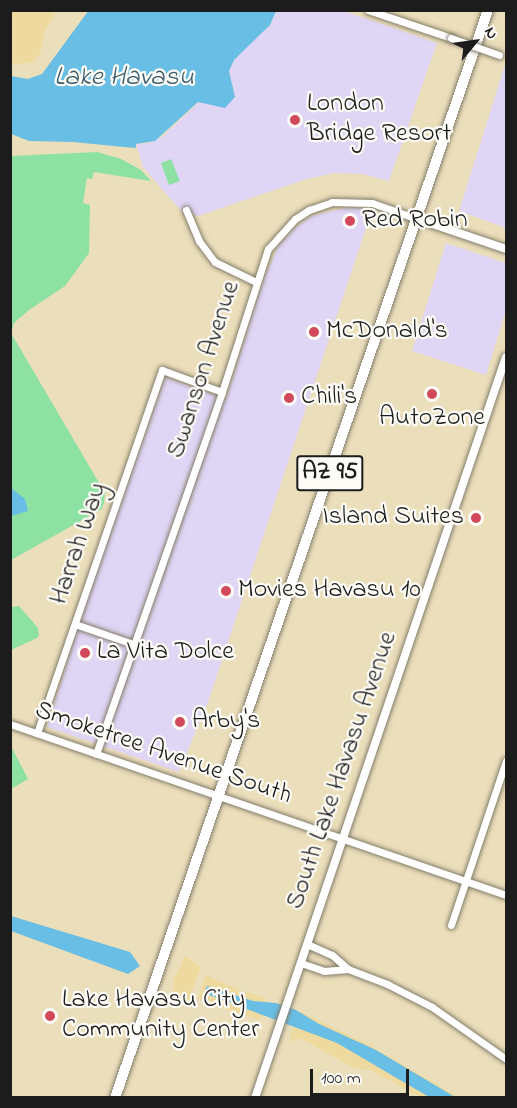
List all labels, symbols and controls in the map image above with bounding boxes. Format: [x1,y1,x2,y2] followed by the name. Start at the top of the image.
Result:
[445,12,505,72] north arrow
[478,23,504,44] text: N
[54,62,194,94] water label: Lake Havasu
[307,89,451,150] place label: London Bridge Resort
[288,113,302,127] marker: London Bridge Resort
[362,205,467,237] place label: Red Robin
[343,214,357,228] marker: Red Robin
[162,277,248,463] street label: Swanson Avenue
[326,316,448,348] place label: McDonald's
[307,325,321,339] marker: McDonald's
[301,382,357,414] place label: Chili's
[425,387,439,401] marker: AutoZone
[282,391,296,405] marker: Chili's
[379,403,485,435] place label: AutoZone
[296,452,364,494] road number: AZ 95
[45,479,115,609] street label: Harrah Way
[323,502,464,534] place label: Island Suites
[469,511,483,525] marker: Island Suites
[238,575,421,607] place label: Movies Havasu 10
[219,584,233,598] marker: Movies Havasu 10
[281,628,405,914] street label: South Lake Havasu Avenue
[97,637,234,669] place label: La Vita Dolce
[78,646,92,660] marker: La Vita Dolce
[30,695,296,813] street label: Smoketree Avenue South
[192,706,260,738] place label: Arby's
[173,715,187,729] marker: Arby's
[62,985,259,1046] place label: Lake Havasu City Community Center
[43,1009,57,1023] marker: Lake Havasu City Community Center
[313,1057,412,1095] scale bar
[321,1066,361,1092] text: 100 m

